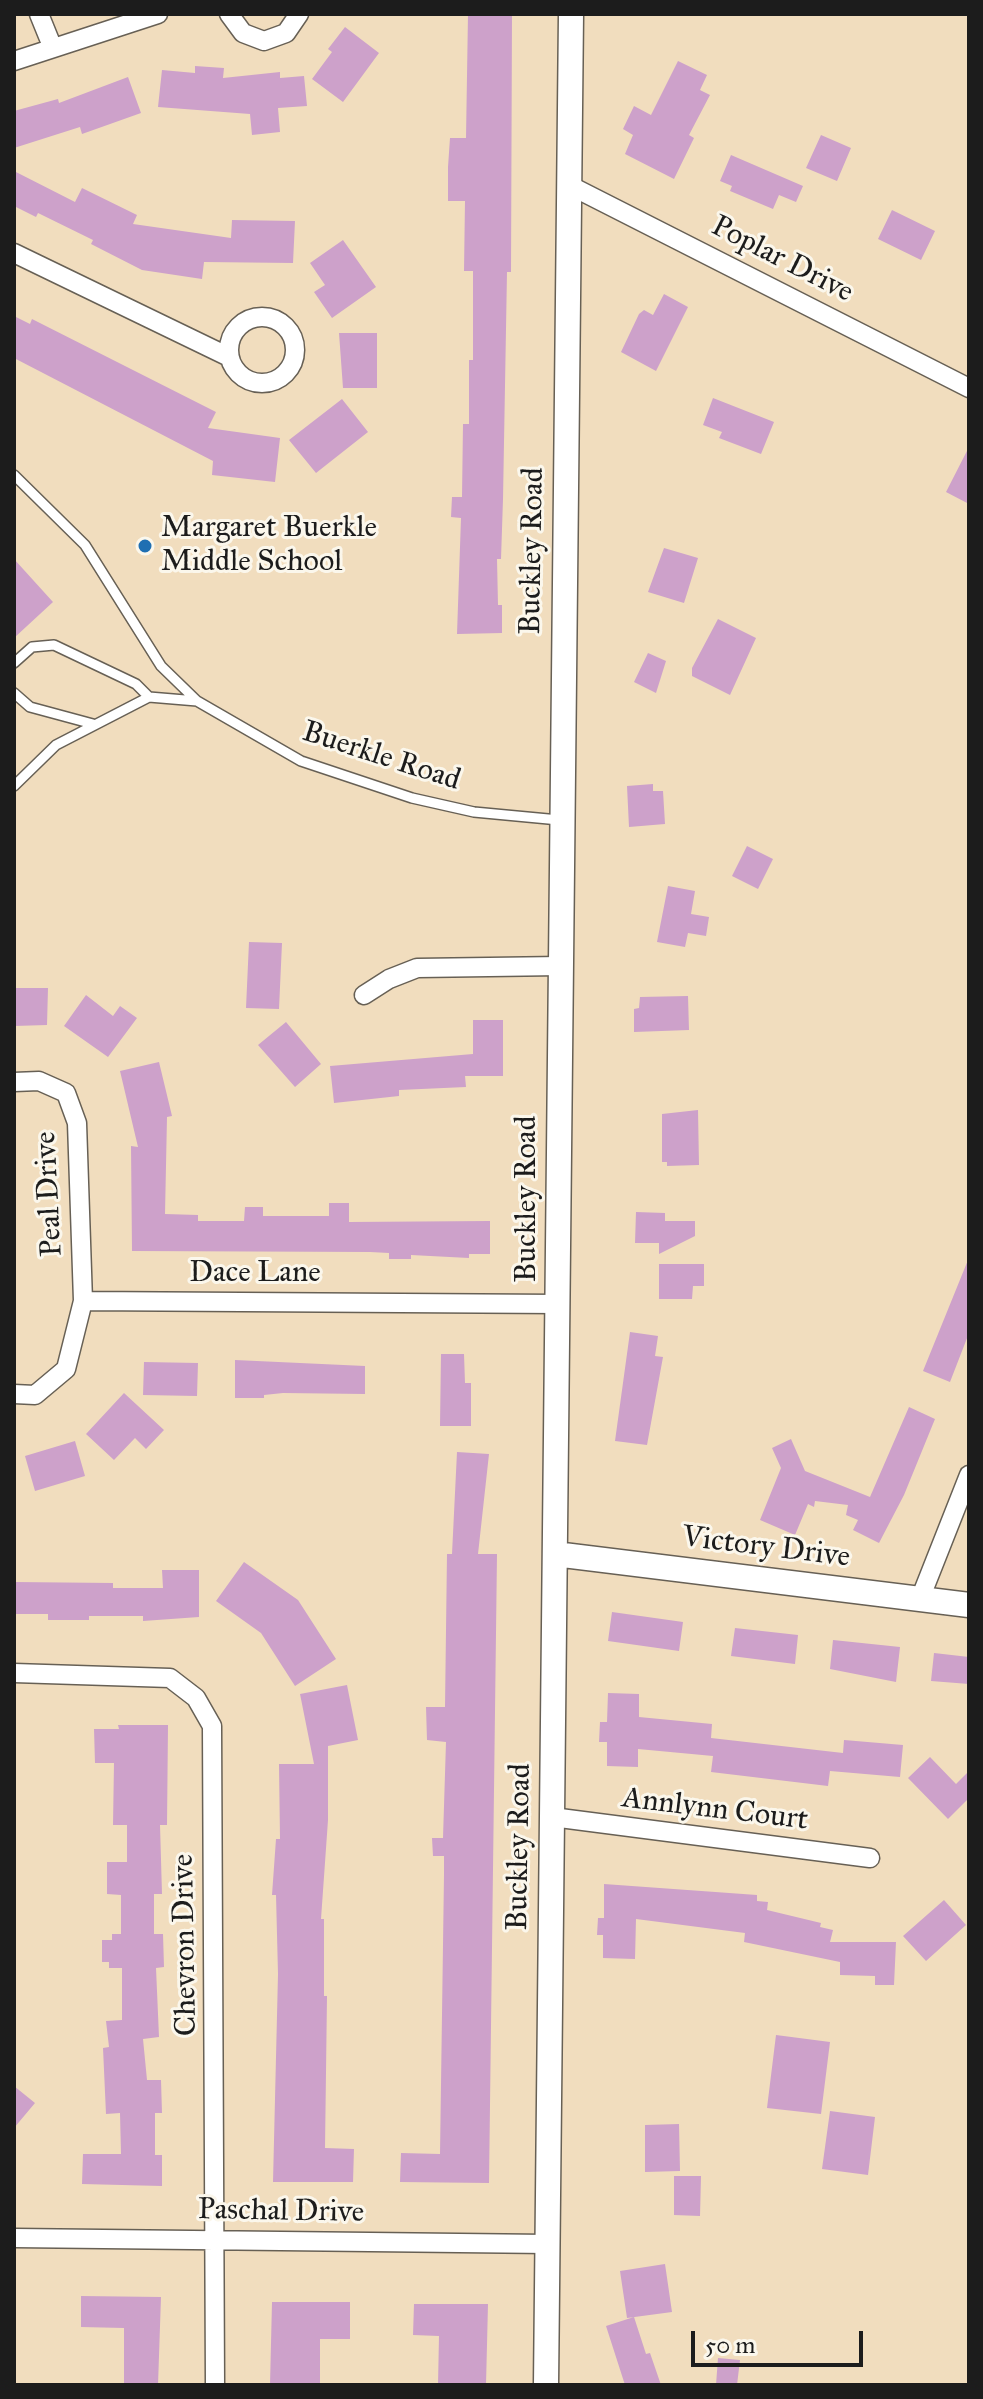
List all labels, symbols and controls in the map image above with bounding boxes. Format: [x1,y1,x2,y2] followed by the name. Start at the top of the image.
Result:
[705,209,859,311] street label: Poplar Drive
[514,467,552,635] street label: Buckley Road
[161,511,377,582] place label: Margaret Buerkle Middle School
[136,537,154,555] marker: Margaret Buerkle Middle School
[297,715,465,799] street label: Buerkle Road
[510,1115,546,1283] street label: Buckley Road
[29,1130,71,1258] street label: Peal Drive
[189,1256,321,1292] street label: Dace Lane
[680,1520,852,1576] street label: Victory Drive
[501,1763,539,1931] street label: Buckley Road
[620,1781,810,1839] street label: Annlynn Court
[166,1853,206,2037] street label: Chevron Drive
[198,2193,364,2231] street label: Paschal Drive
[695,2315,867,2365] scale bar
[705,2330,755,2360] text: 50 m

